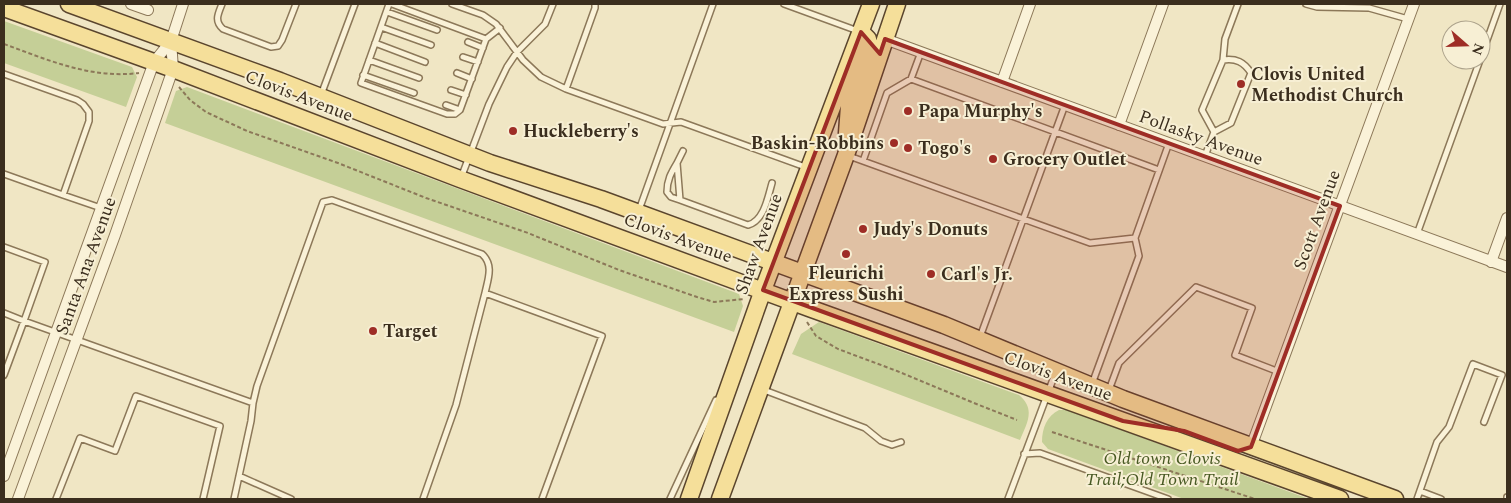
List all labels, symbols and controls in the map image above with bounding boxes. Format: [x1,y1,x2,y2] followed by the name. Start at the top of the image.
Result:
[1441,20,1491,70] north arrow
[1466,40,1490,58] text: N
[1251,61,1404,109] place label: Clovis United Methodist Church
[241,63,357,129] street label: Clovis Avenue
[1235,78,1247,90] marker: Clovis United Methodist Church
[918,98,1043,125] place label: Papa Murphy's
[1135,103,1267,173] street label: Pollasky Avenue
[902,105,914,117] marker: Papa Murphy's
[523,118,639,145] place label: Huckleberry's
[507,125,519,137] marker: Huckleberry's
[751,130,884,157] place label: Baskin-Robbins
[918,135,971,162] place label: Togo's
[888,137,900,149] marker: Baskin-Robbins
[902,142,914,154] marker: Togo's
[1003,146,1126,173] place label: Grocery Outlet
[987,153,999,165] marker: Grocery Outlet
[1286,166,1348,274] street label: Scott Avenue
[728,189,790,299] street label: Shaw Avenue
[48,193,124,339] street label: Santa Ana Avenue
[620,206,736,270] street label: Clovis Avenue
[873,216,988,243] place label: Judy's Donuts
[857,223,869,235] marker: Judy's Donuts
[840,248,852,260] marker: Fleurichi Express Sushi
[788,260,904,308] place label: Fleurichi Express Sushi
[941,261,1013,288] place label: Carl's Jr.
[925,268,937,280] marker: Carl's Jr.
[383,318,438,345] place label: Target
[367,325,379,337] marker: Target
[1000,344,1116,408] street label: Clovis Avenue
[1085,445,1239,493] park label: Old town Clovis Trail;Old Town Trail

